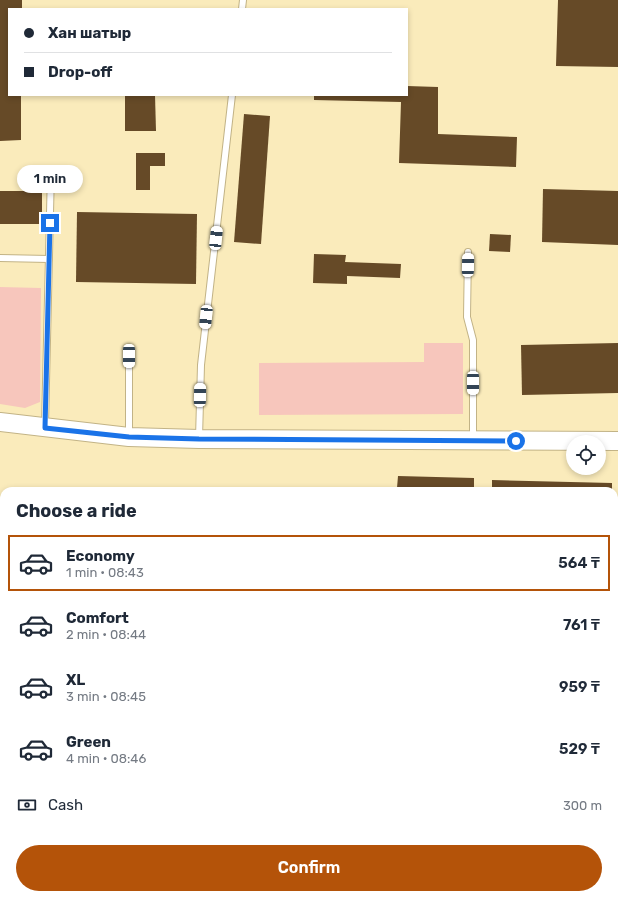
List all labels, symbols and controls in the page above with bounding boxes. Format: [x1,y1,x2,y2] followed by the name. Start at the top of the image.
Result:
[48,24,131,42] text: Хан шатыр
[48,63,112,81] text: Drop-off
[17,165,83,193] callout: 1 min
[34,171,66,186] text: 1 min
[41,214,59,232] route end
[209,225,223,251] car
[462,253,474,277] car
[199,304,213,330] car
[123,344,135,368] car
[467,371,479,395] car
[194,383,206,407] car
[507,432,525,450] route start
[566,435,606,475] map controls
[566,435,606,475] button: locate
[16,500,137,522] text: Choose a ride
[18,545,54,581] icon: car
[66,547,135,565] text: Economy
[558,554,600,572] text: 564 ₸
[66,565,144,580] text: 1 min · 08:43
[18,607,54,643] icon: car
[66,609,129,627] text: Comfort
[563,616,600,634] text: 761 ₸
[66,627,146,642] text: 2 min · 08:44
[18,669,54,705] icon: car
[66,671,85,689] text: XL
[559,678,600,696] text: 959 ₸
[66,689,146,704] text: 3 min · 08:45
[18,731,54,767] icon: car
[66,733,111,751] text: Green
[559,740,600,758] text: 529 ₸
[66,751,146,766] text: 4 min · 08:46
[16,794,38,816] icon: cash
[48,796,83,814] text: Cash
[563,798,602,813] text: 300 m
[16,845,602,891] button: Confirm

